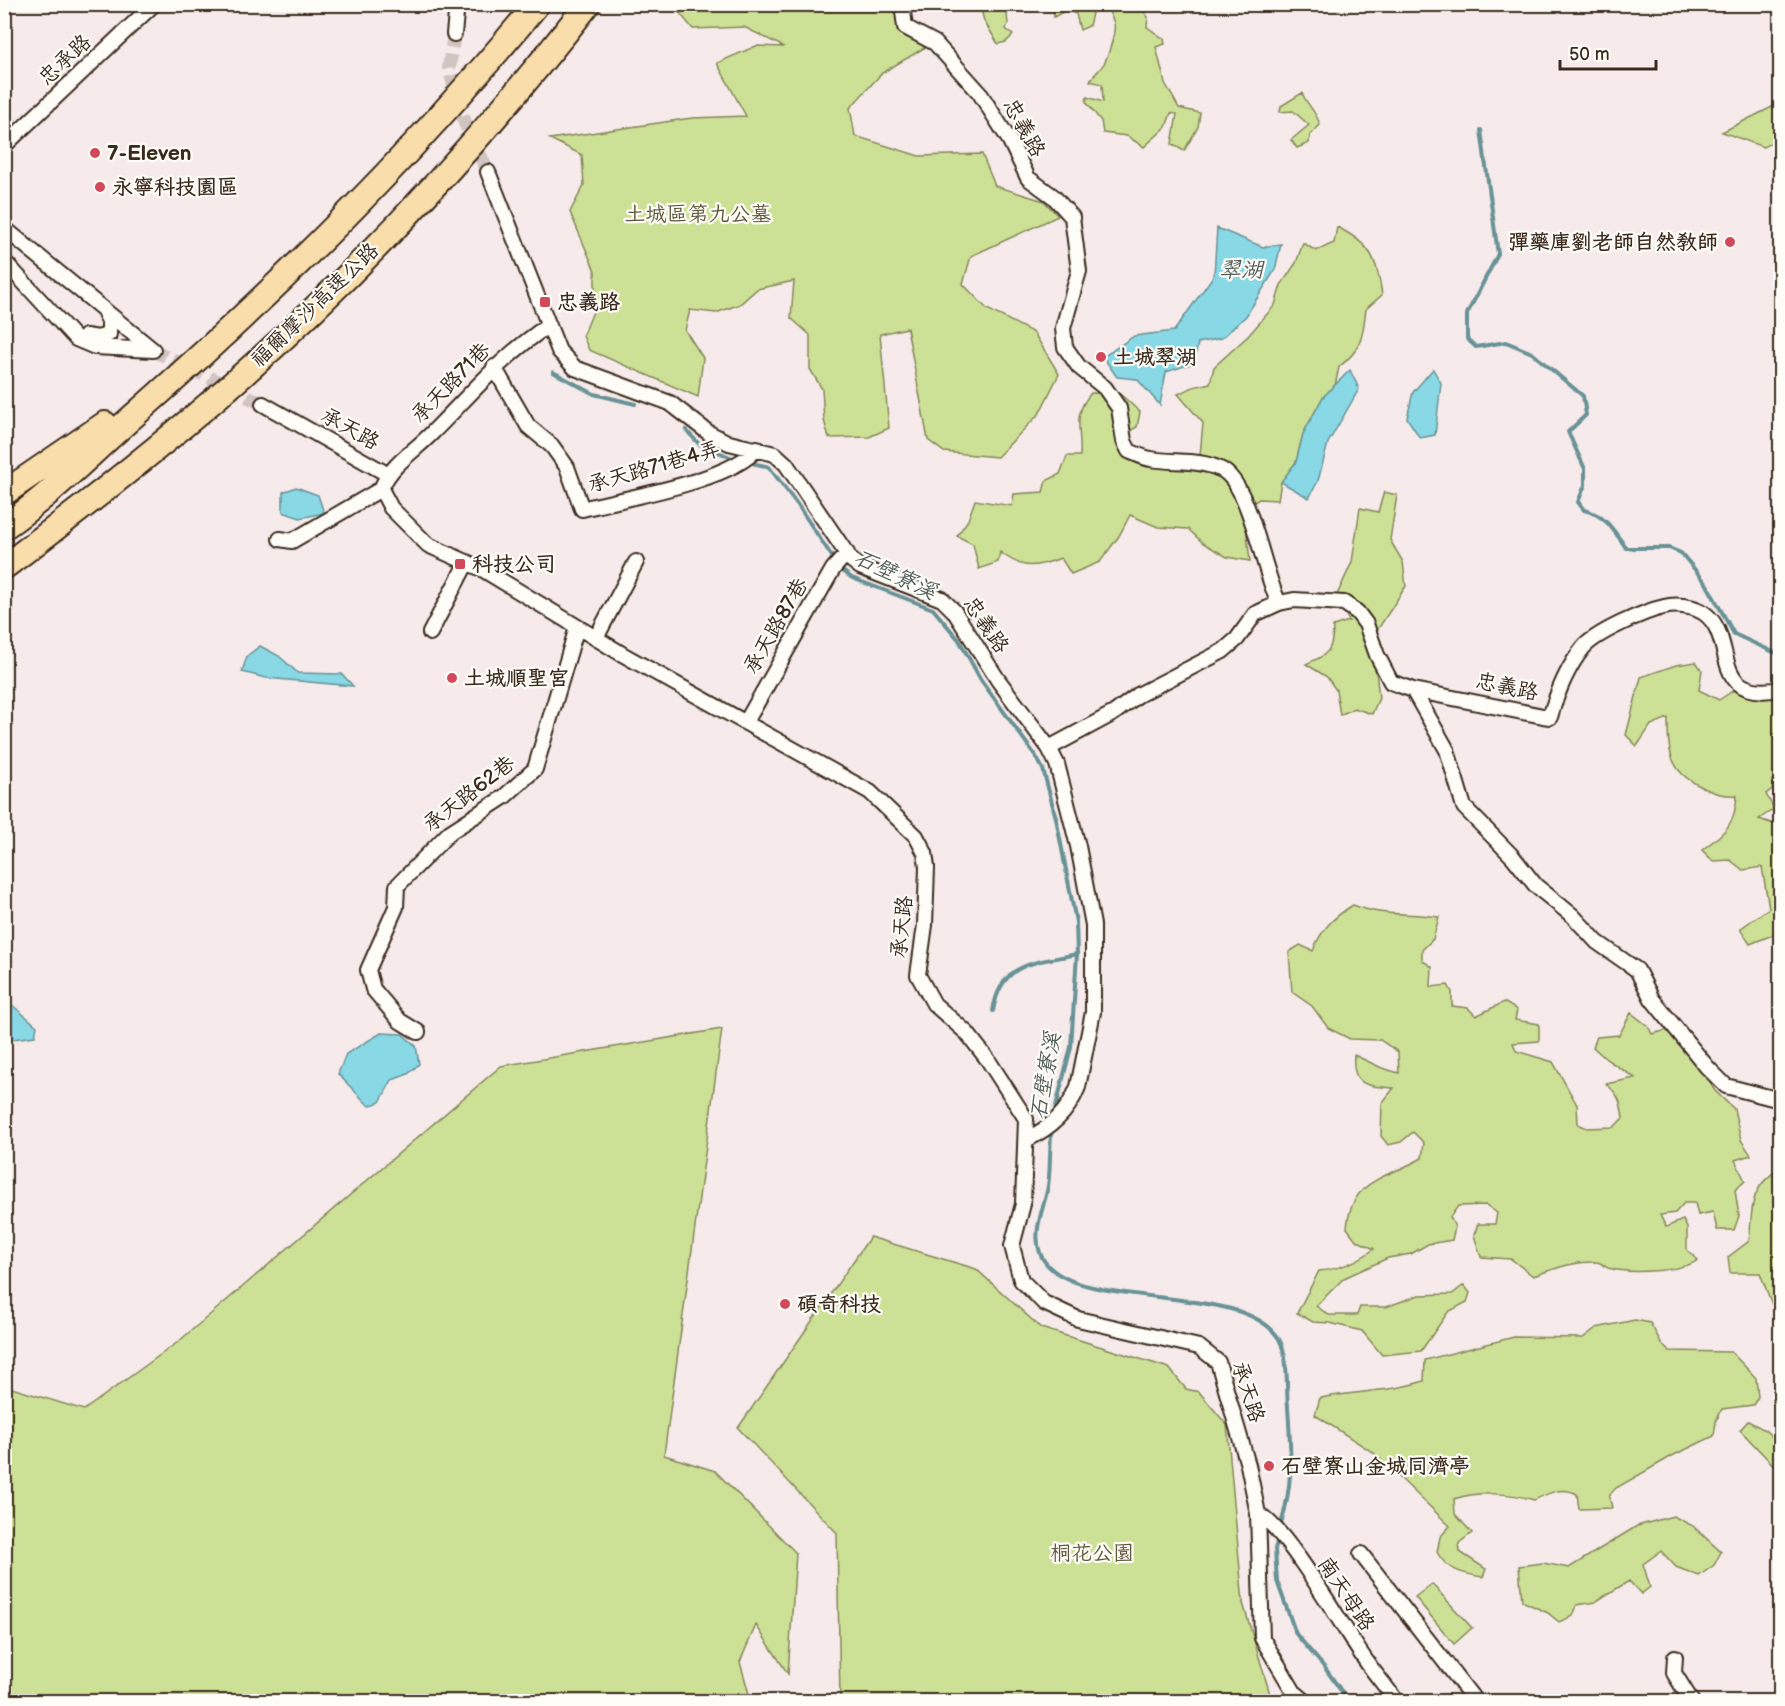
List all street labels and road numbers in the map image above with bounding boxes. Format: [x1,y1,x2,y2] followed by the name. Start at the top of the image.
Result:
[33,29,97,91] street label: 忠承路
[998,94,1050,162] street label: 忠義路
[246,238,384,372] street label: 福爾摩沙高速公路
[406,337,496,429] street label: 承天路71巷
[316,403,384,455] street label: 承天路
[585,436,723,498] street label: 承天路71巷4弄
[739,574,813,678] street label: 承天路87巷
[958,592,1014,658] street label: 忠義路
[1474,668,1540,706] street label: 忠義路
[418,751,520,837] street label: 承天路62巷
[886,894,918,960] street label: 承天路
[1226,1358,1270,1426] street label: 承天路
[1312,1552,1380,1636] street label: 南天母路

